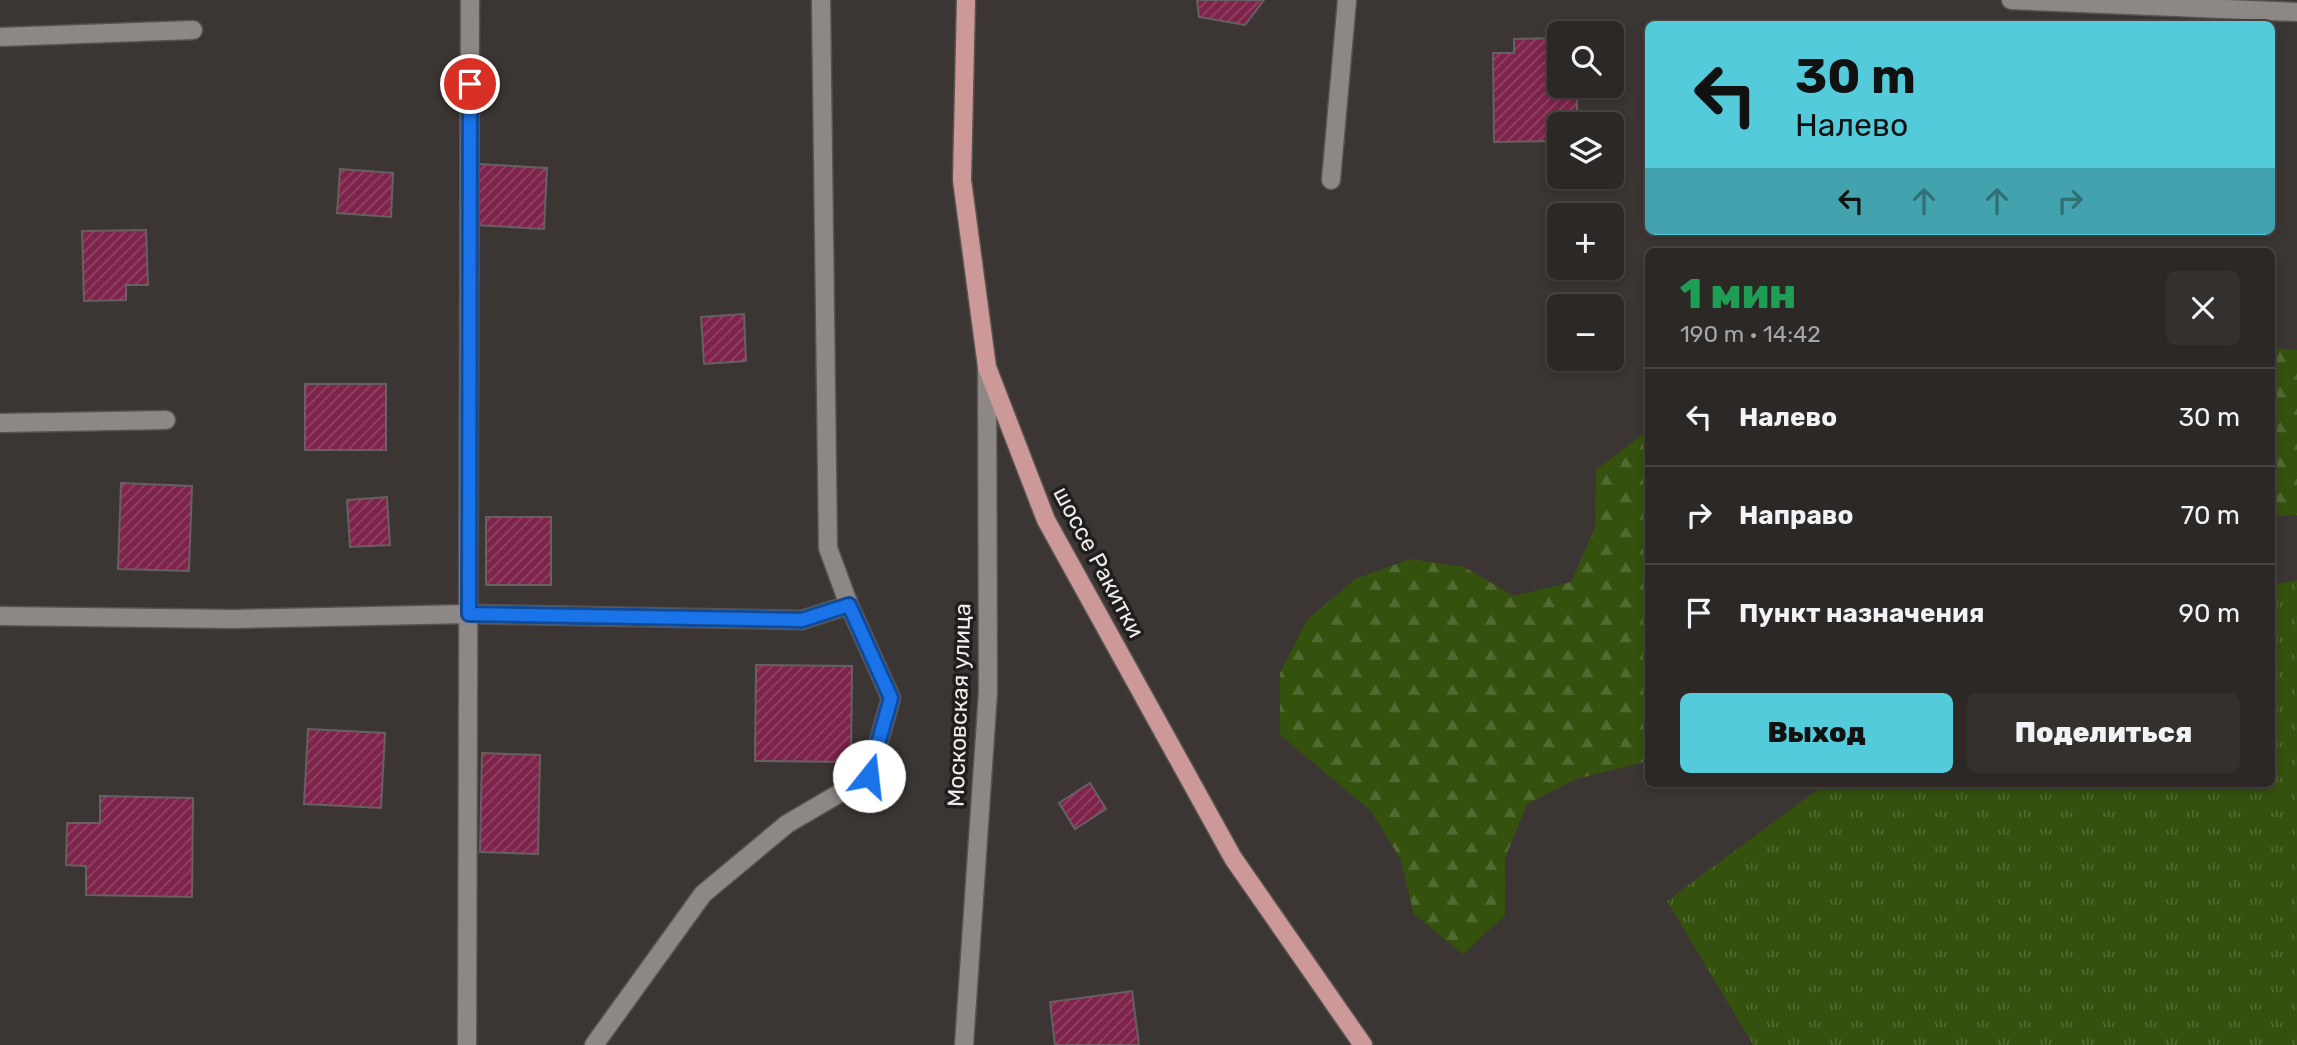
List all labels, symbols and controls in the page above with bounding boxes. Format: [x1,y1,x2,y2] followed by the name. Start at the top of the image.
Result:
[1547,21,1624,371] map controls
[1547,21,1624,98] button: search
[1795,47,1916,105] text: 30 m
[1680,49,1771,140] icon: left
[440,54,500,114] pin
[451,65,489,103] icon: arrive
[1795,106,1908,144] text: Налево
[1547,112,1624,189] button: layers
[1832,182,1870,220] icon: left
[1905,182,1943,220] icon: ahead
[1978,182,2016,220] icon: ahead
[2051,182,2089,220] icon: right
[1547,203,1624,280] button: +
[1680,269,1796,319] text: 1 мин
[2166,271,2240,345] button: close
[1547,294,1624,371] button: −
[1680,320,1821,348] text: 190 m · 14:42
[1680,398,1718,436] icon: left
[1739,402,1837,433] text: Налево
[2178,402,2240,433] text: 30 m
[1047,482,1151,642] street label: шоссе Ракитки
[1680,496,1718,534] icon: right
[1739,500,1853,531] text: Направо
[2181,500,2240,531] text: 70 m
[1680,594,1718,632] icon: arrive
[1739,598,1984,629] text: Пункт назначения
[2179,598,2240,629] text: 90 m
[941,603,977,807] street label: Московская улица
[1680,693,1953,773] button: Выход
[1967,693,2240,773] button: Поделиться
[832,739,906,813] position arrow

